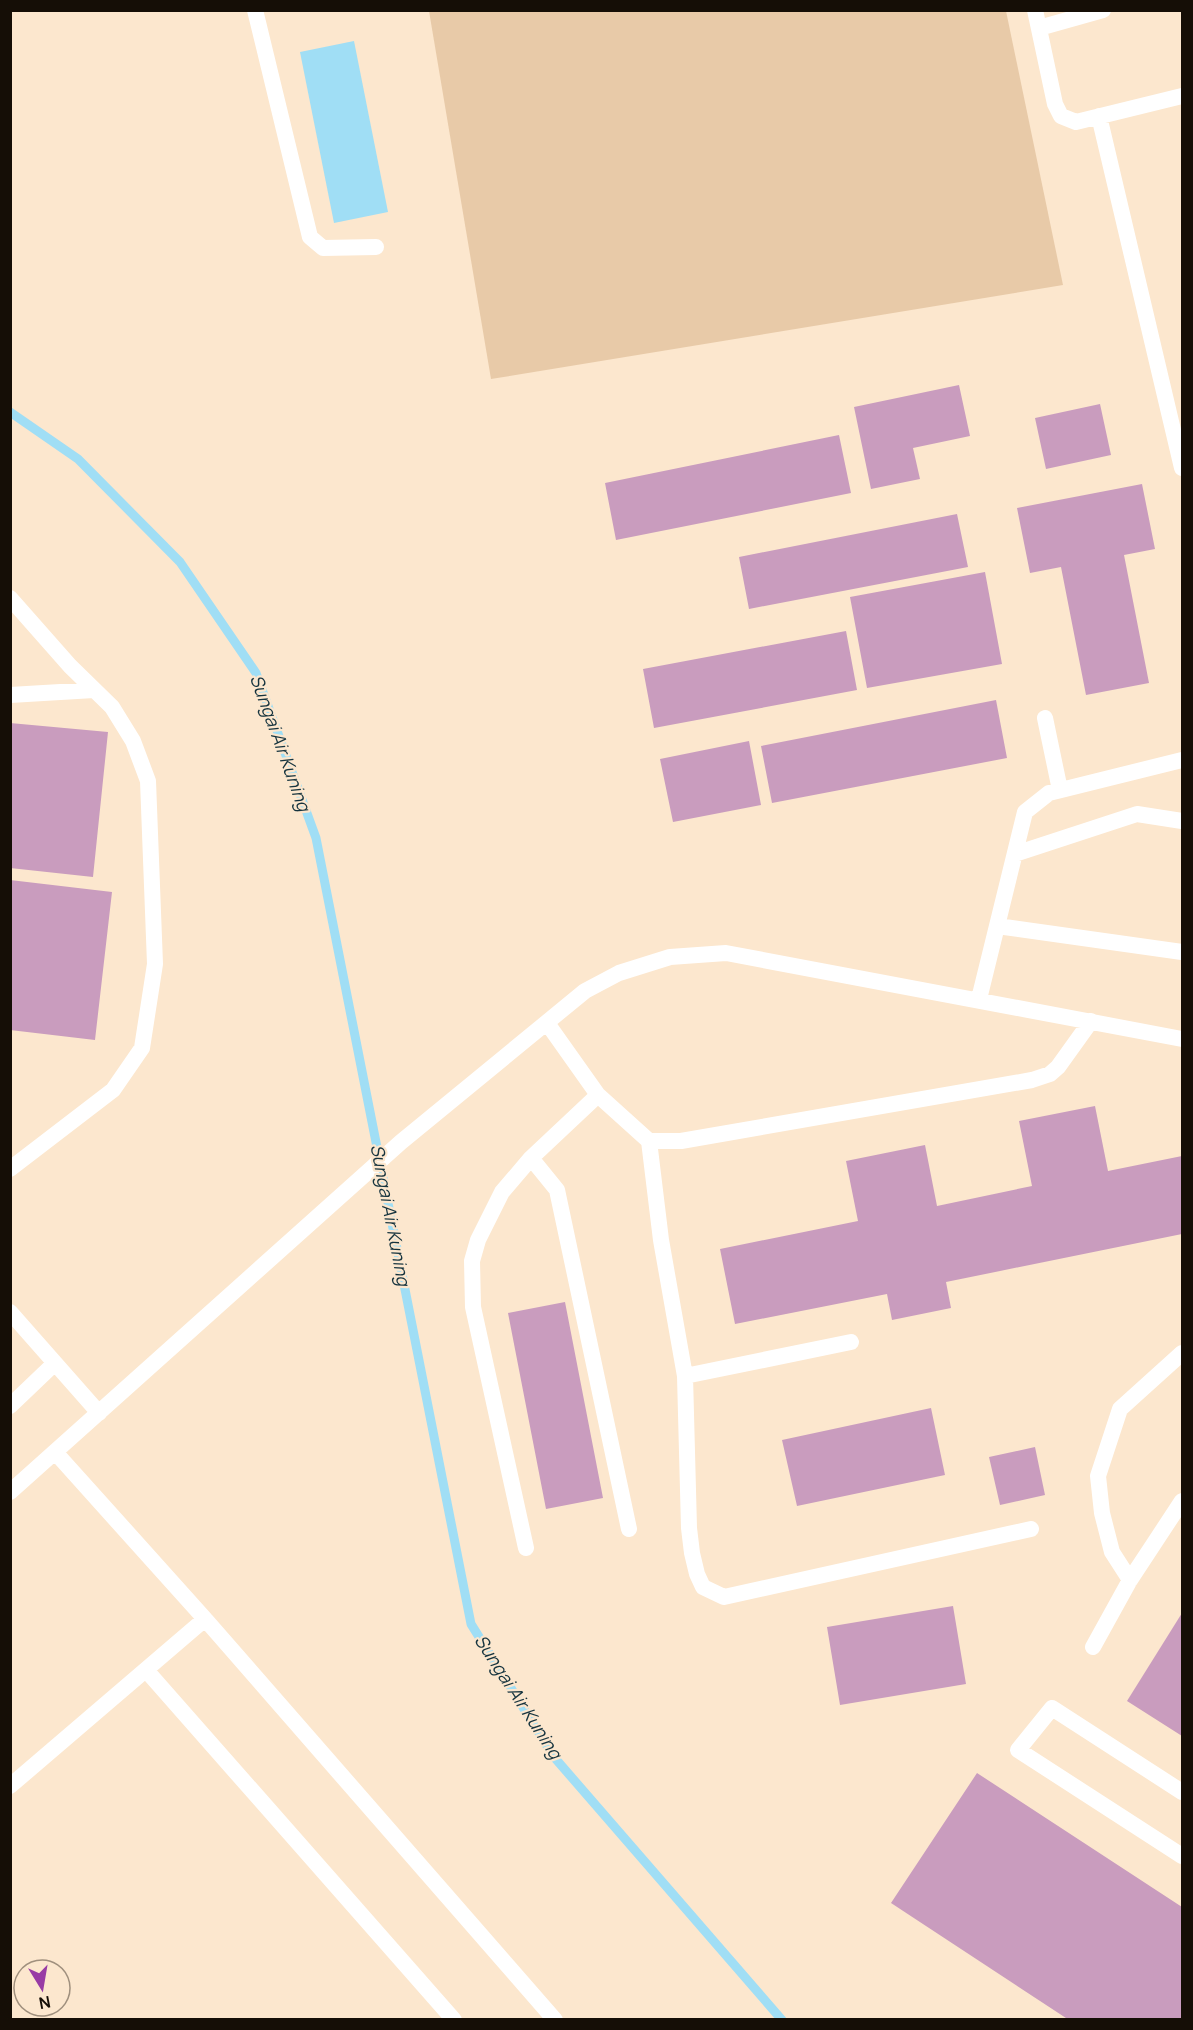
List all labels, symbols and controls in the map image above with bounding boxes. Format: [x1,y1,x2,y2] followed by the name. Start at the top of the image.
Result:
[245,671,317,816] water label: Sungai Air Kuning
[365,1142,417,1289] water label: Sungai Air Kuning
[470,1630,569,1764] water label: Sungai Air Kuning
[12,1958,72,2018] north arrow
[37,1991,53,2015] text: N

